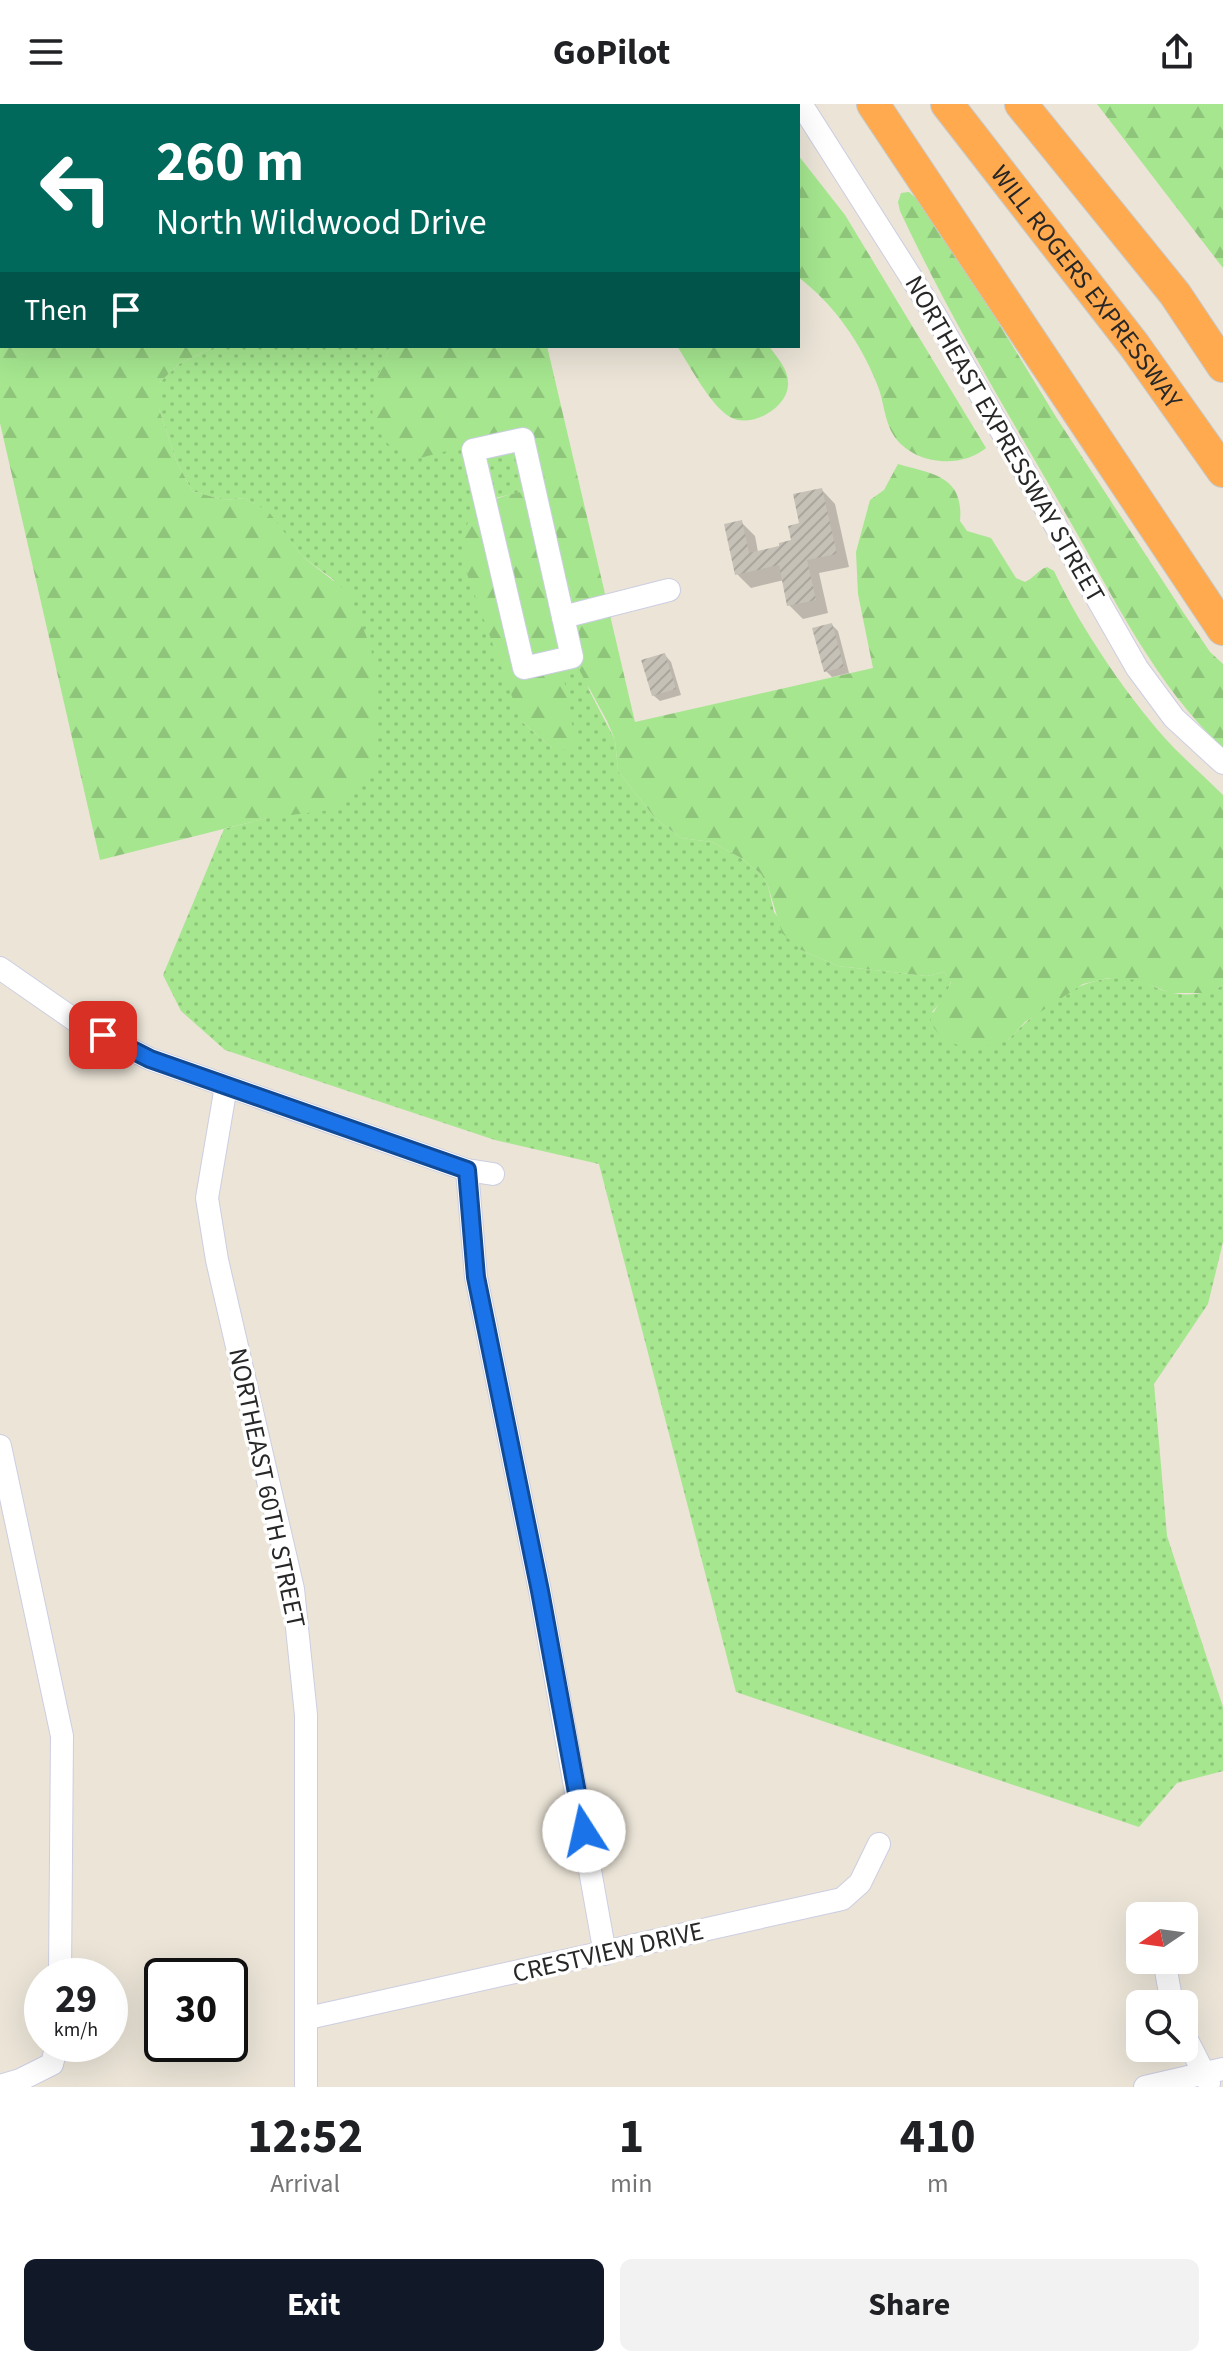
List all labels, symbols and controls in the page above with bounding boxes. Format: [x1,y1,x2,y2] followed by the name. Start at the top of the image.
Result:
[553,27,670,78] text: GoPilot
[24,30,68,74] icon: menu
[1155,30,1199,74] icon: share
[156,123,304,202] text: 260 m
[24,136,128,240] icon: left
[982,157,1192,416] street label: WILL ROGERS EXPRESSWAY
[156,197,487,248] text: North Wildwood Drive
[896,268,1114,610] street label: NORTHEAST EXPRESSWAY STREET
[104,288,148,332] icon: arrive
[24,289,88,332] text: Then
[69,1001,137,1069] pin
[81,1013,125,1057] icon: arrive
[219,1345,315,1631] street label: NORTHEAST 60TH STREET
[542,1789,626,1873] position arrow
[1126,1902,1198,1974] north arrow
[1126,1902,1198,2062] map controls
[509,1912,707,1992] street label: CRESTVIEW DRIVE
[144,1958,248,2062] speed limit sign: 30
[55,1971,97,2028] text: 29
[1126,1990,1198,2062] button: search
[54,2016,98,2044] text: km/h
[247,2103,363,2171] text: 12:52
[619,2103,644,2171] text: 1
[900,2103,976,2171] text: 410
[270,2165,340,2202] text: Arrival
[610,2165,652,2202] text: min
[927,2165,948,2202] text: m
[24,2259,604,2351] button: Exit
[620,2259,1199,2351] button: Share

